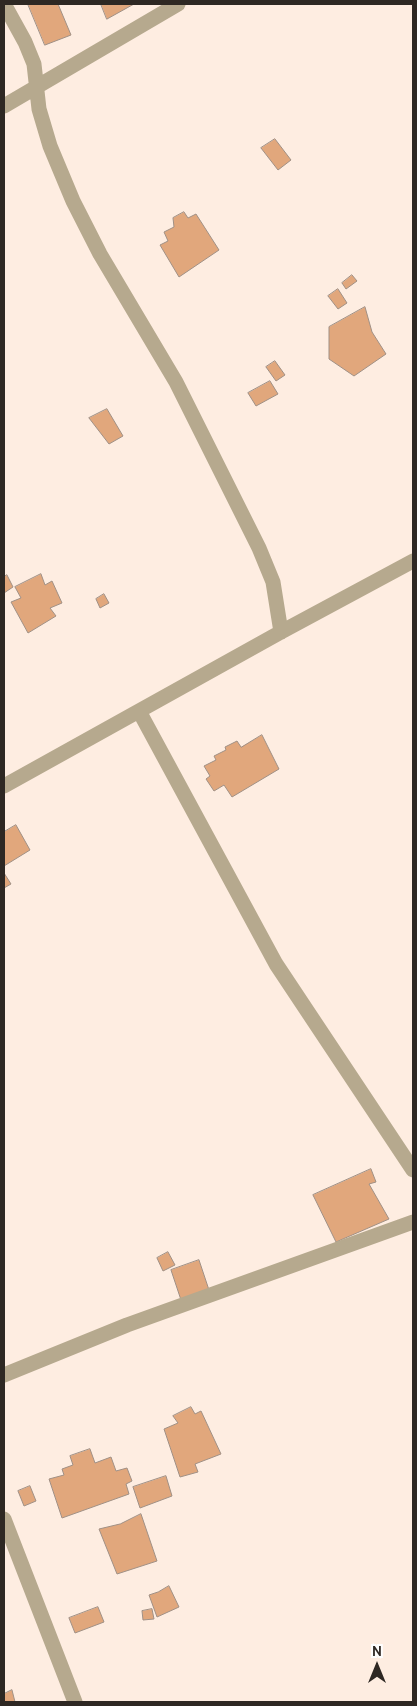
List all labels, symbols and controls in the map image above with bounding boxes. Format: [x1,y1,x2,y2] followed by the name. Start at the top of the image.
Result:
[352,1641,402,1691] north arrow
[372,1642,382,1660] text: N

